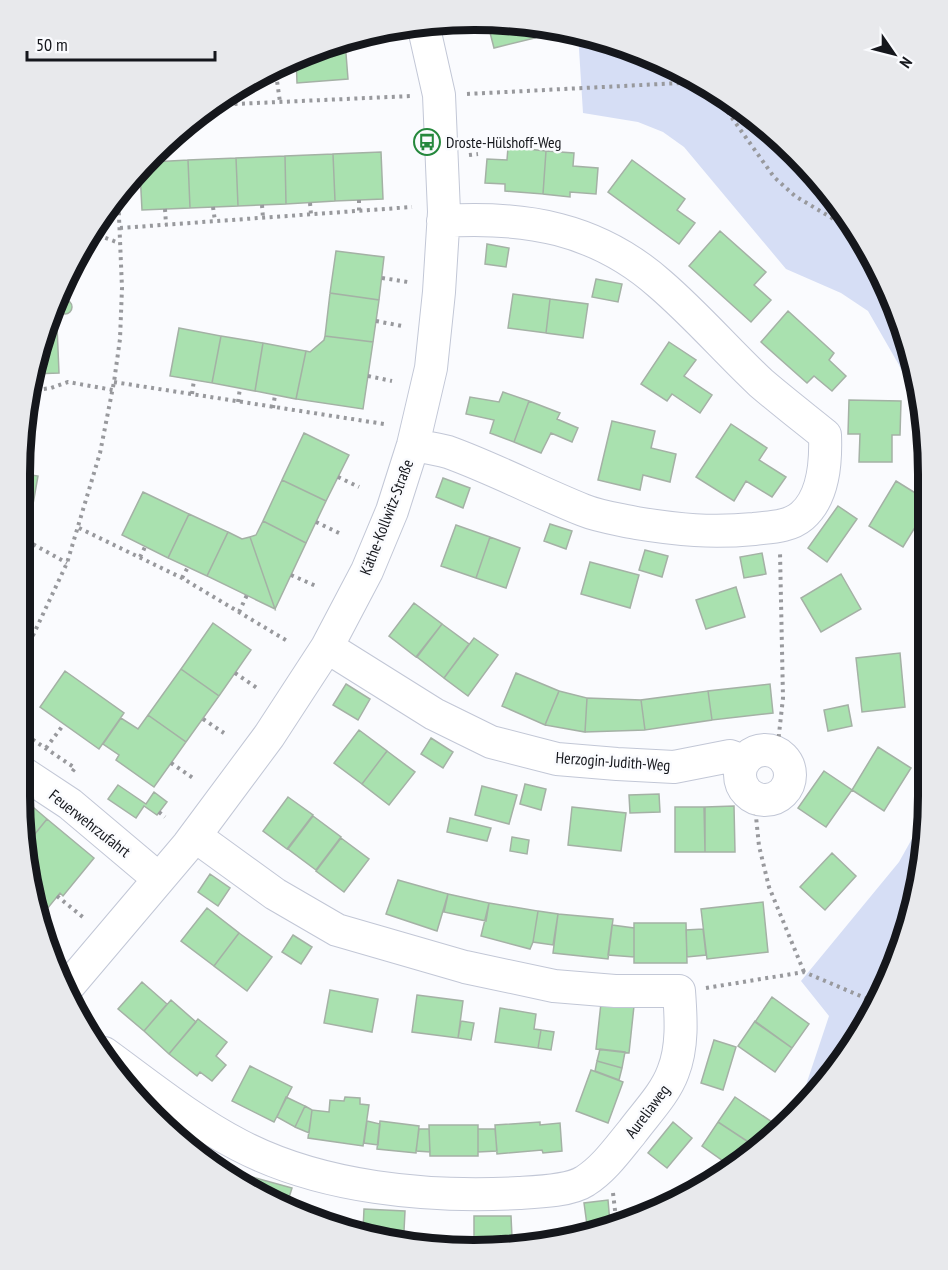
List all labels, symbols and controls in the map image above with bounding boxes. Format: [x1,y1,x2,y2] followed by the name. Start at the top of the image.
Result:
[27,24,214,62] scale bar
[864,24,924,84] north arrow
[36,33,68,56] text: 50 m
[896,53,917,72] text: N
[412,127,442,157] bus stop icon: Droste-Hülshoff-Weg
[446,132,561,152] place label: Droste-Hülshoff-Weg
[355,456,417,578] street label: Käthe-Kollwitz-Straße
[555,747,671,775] street label: Herzogin-Judith-Weg
[45,785,135,861] street label: Feuerwehrzufahrt
[620,1080,674,1142] street label: Aureliaweg

